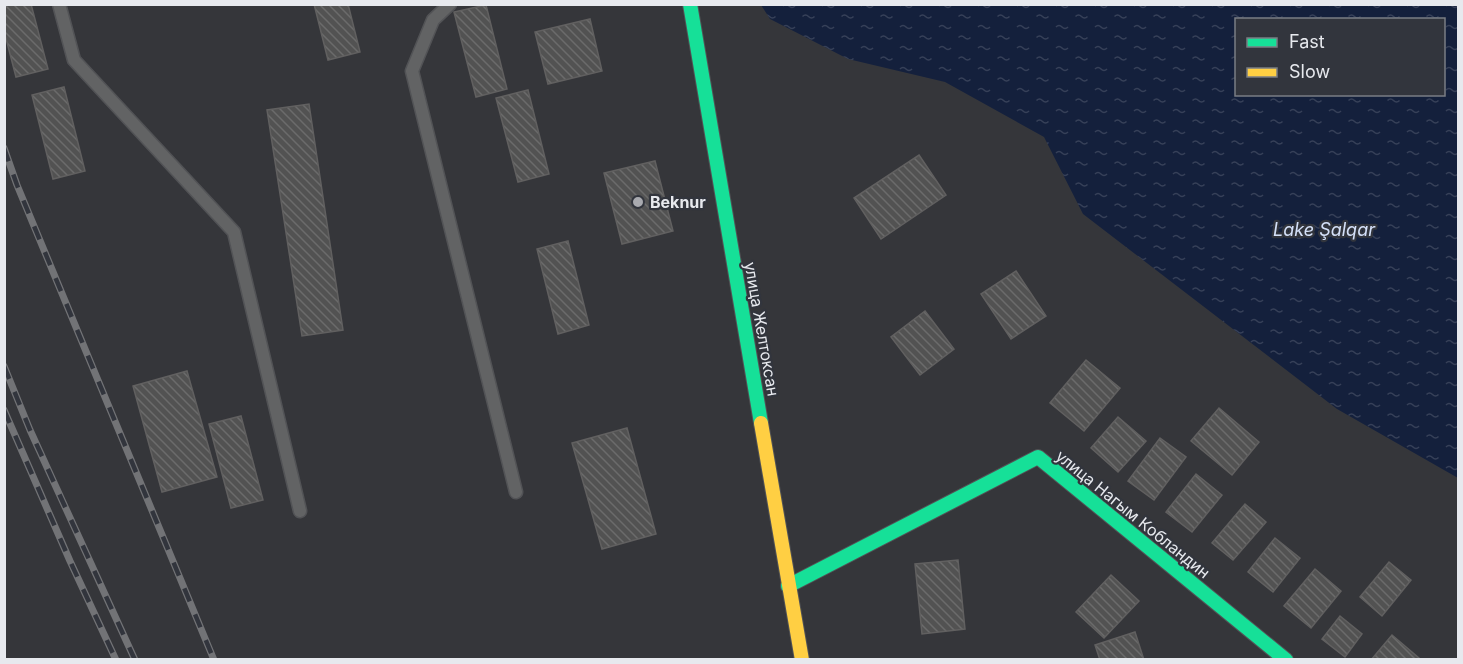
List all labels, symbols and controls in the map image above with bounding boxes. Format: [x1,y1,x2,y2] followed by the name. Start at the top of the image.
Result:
[1235,18,1445,96] legend
[1289,31,1325,52] text: Fast
[1289,61,1330,82] text: Slow
[650,192,706,212] place label: Beknur
[631,195,645,209] marker: Beknur
[1273,219,1376,240] water label: Lake Şalqar
[740,260,784,398] street label: улица Желтоксан
[1052,446,1214,582] street label: улица Нагым Кобландин

